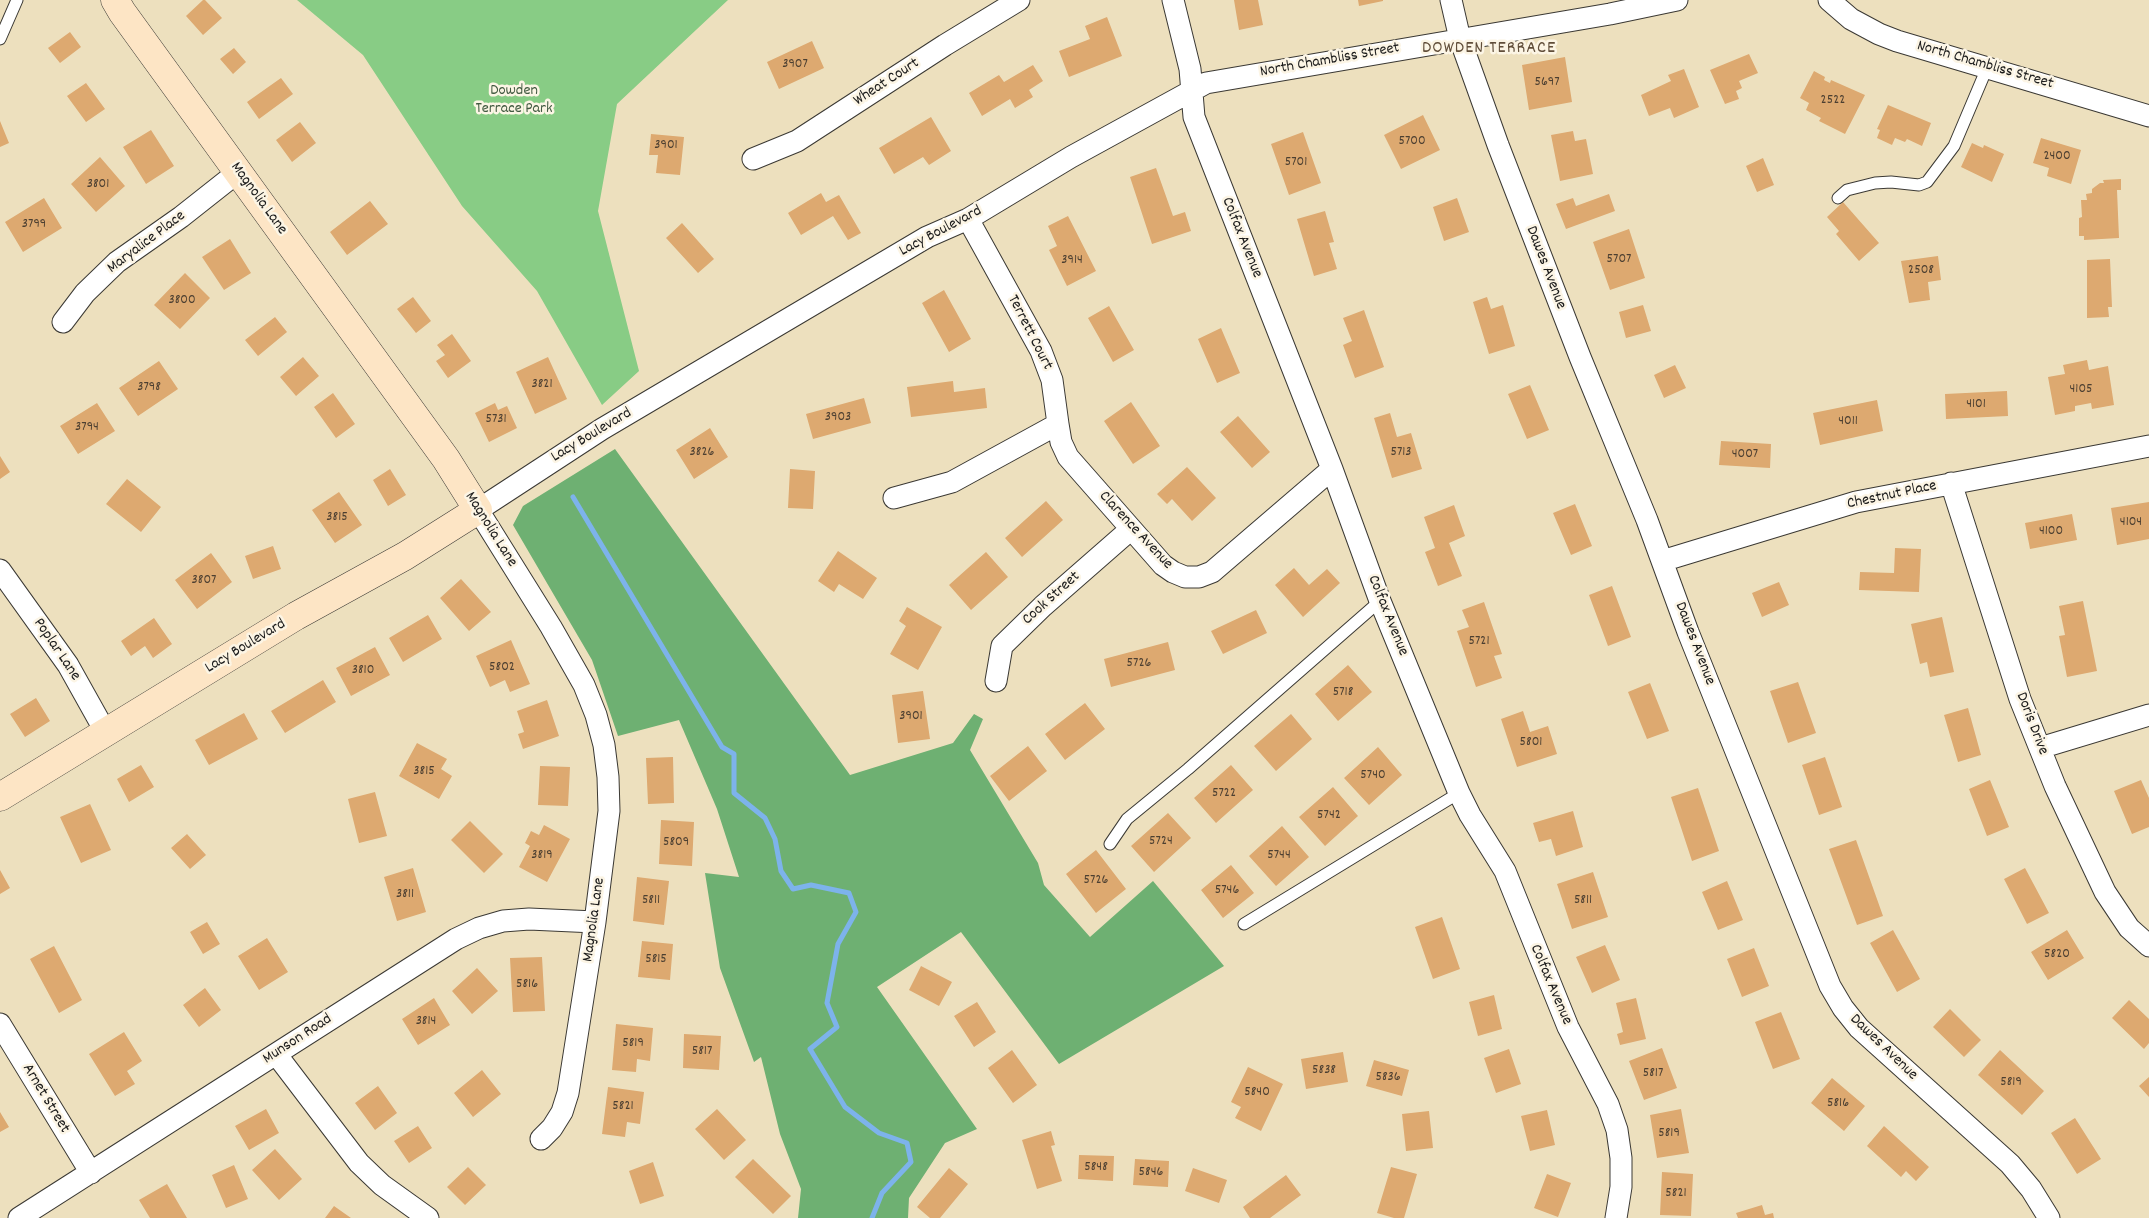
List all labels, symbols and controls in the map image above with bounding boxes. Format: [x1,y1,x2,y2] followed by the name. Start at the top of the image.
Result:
[1914,37,2056,95] street label: North Chambliss Street
[1259,39,1401,83] street label: North Chambliss Street
[1420,39,1558,61] district label: DOWDEN TERRACE
[851,55,923,111] street label: Wheat Court
[782,57,808,73] house number: 3907
[1534,75,1560,91] house number: 5697
[475,82,553,120] park label: Dowden Terrace Park
[1821,93,1845,109] house number: 2522
[1398,134,1426,150] house number: 5700
[654,138,678,154] house number: 3901
[2043,149,2071,165] house number: 2400
[1285,155,1307,171] house number: 5701
[225,159,291,239] street label: Magnolia Lane
[87,177,109,193] house number: 3801
[1216,195,1266,281] street label: Colfax Avenue
[896,202,986,262] street label: Lacy Boulevard
[104,207,190,279] street label: Maryalice Place
[22,217,46,233] house number: 3799
[1520,224,1570,312] street label: Dawes Avenue
[1607,252,1631,268] house number: 5707
[1061,253,1083,269] house number: 3914
[1908,263,1934,279] house number: 2508
[1002,292,1056,374] street label: Terrett Court
[168,293,196,309] house number: 3800
[531,377,553,393] house number: 3821
[137,380,161,396] house number: 3798
[2070,382,2092,398] house number: 4105
[1966,397,1986,413] house number: 4101
[548,404,636,468] street label: Lacy Boulevard
[825,410,851,426] house number: 3903
[485,412,507,428] house number: 5731
[1838,414,1858,430] house number: 4011
[75,420,99,436] house number: 3794
[690,445,714,461] house number: 3826
[1390,445,1412,461] house number: 5713
[1732,447,1758,463] house number: 4007
[1846,477,1938,515] street label: Chestnut Place
[1094,488,1176,574] street label: Clarence Avenue
[459,489,521,571] street label: Magnolia Lane
[326,510,348,526] house number: 3815
[2120,515,2142,531] house number: 4104
[2039,524,2063,540] house number: 4100
[1019,568,1085,630] street label: Cook Street
[192,573,216,589] house number: 3807
[1362,573,1412,659] street label: Colfax Avenue
[1669,600,1719,688] street label: Dawes Avenue
[28,615,84,685] street label: Poplar Lane
[202,615,290,679] street label: Lacy Boulevard
[1468,634,1490,650] house number: 5721
[1127,656,1151,672] house number: 5726
[489,660,515,676] house number: 5802
[352,663,374,679] house number: 3810
[1333,685,1353,701] house number: 5718
[2010,690,2052,758] street label: Doris Drive
[899,709,923,725] house number: 3901
[1520,735,1542,751] house number: 5801
[413,764,435,780] house number: 3815
[1360,768,1386,784] house number: 5740
[1212,786,1236,802] house number: 5722
[1317,808,1341,824] house number: 5742
[1149,834,1173,850] house number: 5724
[663,835,689,851] house number: 5809
[531,848,553,864] house number: 3819
[1267,848,1291,864] house number: 5744
[1084,873,1108,889] house number: 5726
[580,877,610,963] street label: Magnolia Lane
[1215,883,1239,899] house number: 5746
[396,887,414,903] house number: 3811
[642,893,660,909] house number: 5811
[1574,893,1592,909] house number: 5811
[1524,942,1576,1028] street label: Colfax Avenue
[2044,947,2070,963] house number: 5820
[645,952,667,968] house number: 5815
[516,977,538,993] house number: 5816
[260,1011,336,1069] street label: Munson Road
[1845,1011,1921,1085] street label: Dawes Avenue
[416,1014,436,1030] house number: 3814
[622,1036,644,1052] house number: 5819
[692,1044,712,1060] house number: 5817
[17,1061,73,1137] street label: Arnet Street
[1312,1063,1336,1079] house number: 5838
[1643,1066,1663,1082] house number: 5817
[1375,1070,1401,1086] house number: 5836
[2000,1075,2022,1091] house number: 5819
[1244,1085,1270,1101] house number: 5840
[1827,1096,1849,1112] house number: 5816
[612,1099,634,1115] house number: 5821
[1658,1126,1680,1142] house number: 5819
[1084,1160,1108,1176] house number: 5848
[1139,1165,1163,1181] house number: 5846
[1665,1186,1687,1202] house number: 5821

